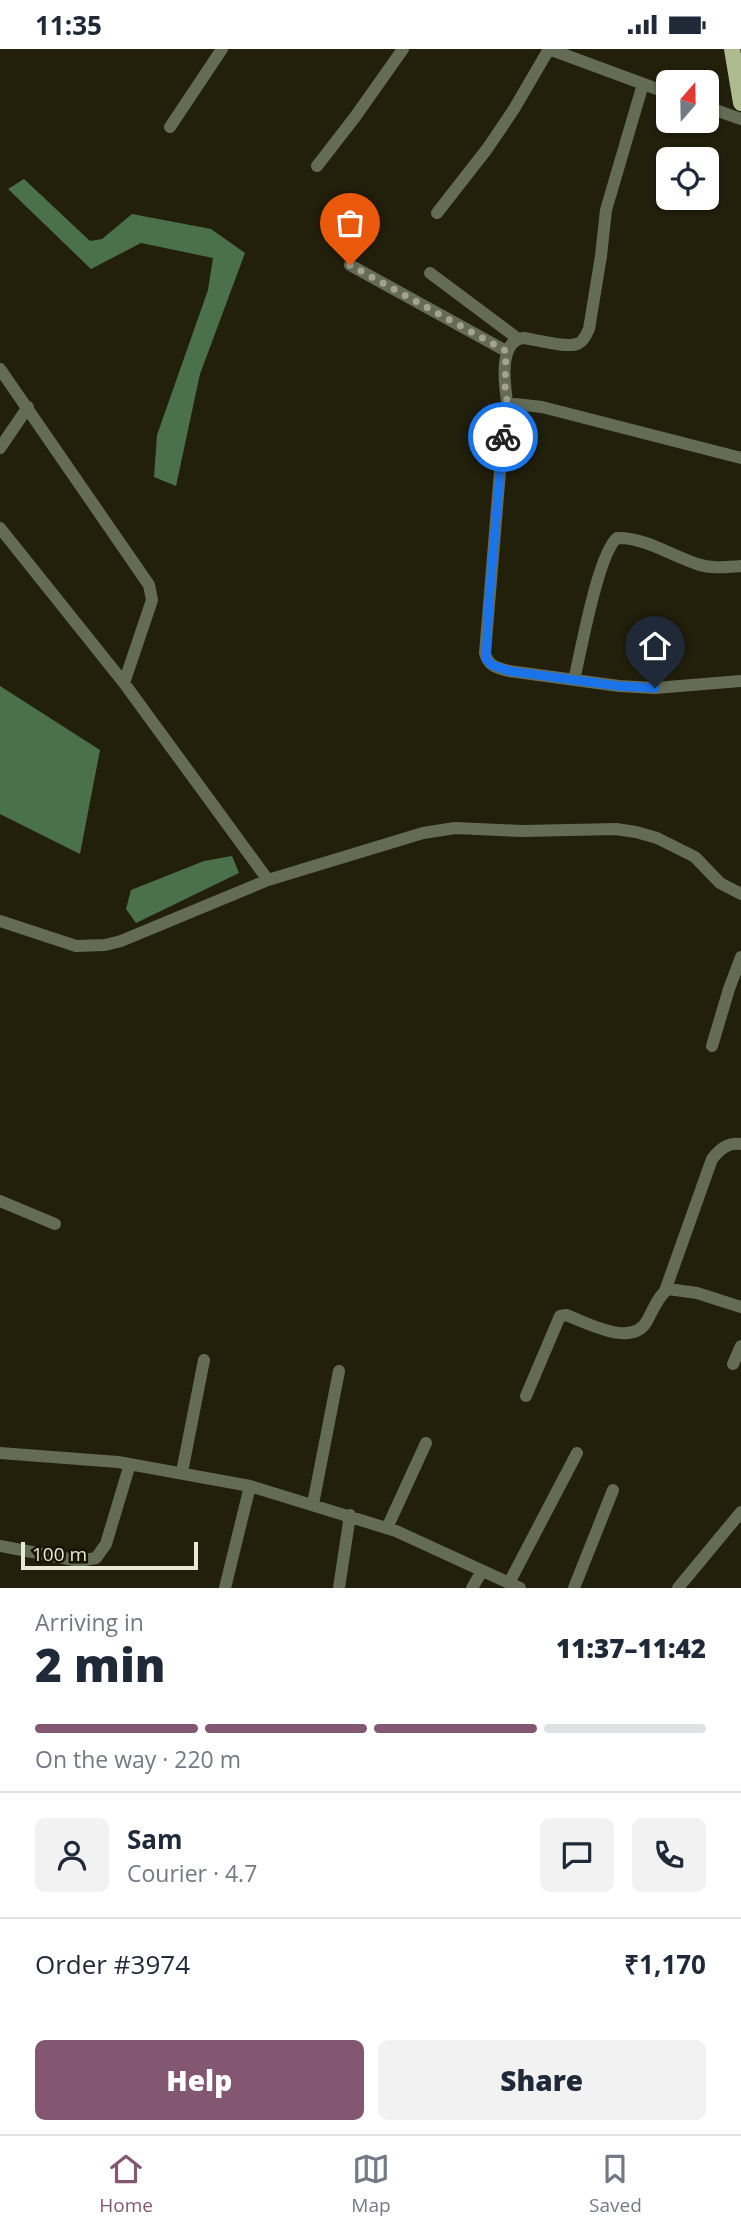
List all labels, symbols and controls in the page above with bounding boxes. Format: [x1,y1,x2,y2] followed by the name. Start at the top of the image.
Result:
[35,7,102,43] text: 11:35
[656,70,719,133] north arrow
[656,70,719,210] map controls
[656,147,719,210] button: locate
[320,193,380,265] pin
[331,204,369,242] icon: bag
[468,402,538,472] courier
[484,418,522,456] icon: bike
[625,616,685,688] pin
[636,627,674,665] icon: home
[21,1539,198,1571] scale bar
[32,1541,87,1567] text: 100 m
[35,1606,144,1638] text: Arriving in
[556,1630,706,1666] text: 11:37–11:42
[35,1633,166,1695] text: 2 min
[35,1743,241,1775] text: On the way · 220 m
[35,1818,109,1892] button: person
[540,1818,614,1892] button: chat
[632,1818,706,1892] button: phone
[127,1821,183,1857] text: Sam
[127,1857,257,1889] text: Courier · 4.7
[35,1946,190,1982] text: Order #3974
[624,1946,706,1982] text: ₹1,170
[35,2040,364,2120] button: Help
[378,2040,706,2120] button: Share
[99,2150,153,2218] tab: Home
[351,2150,391,2218] tab: Map
[589,2150,642,2218] tab: Saved

